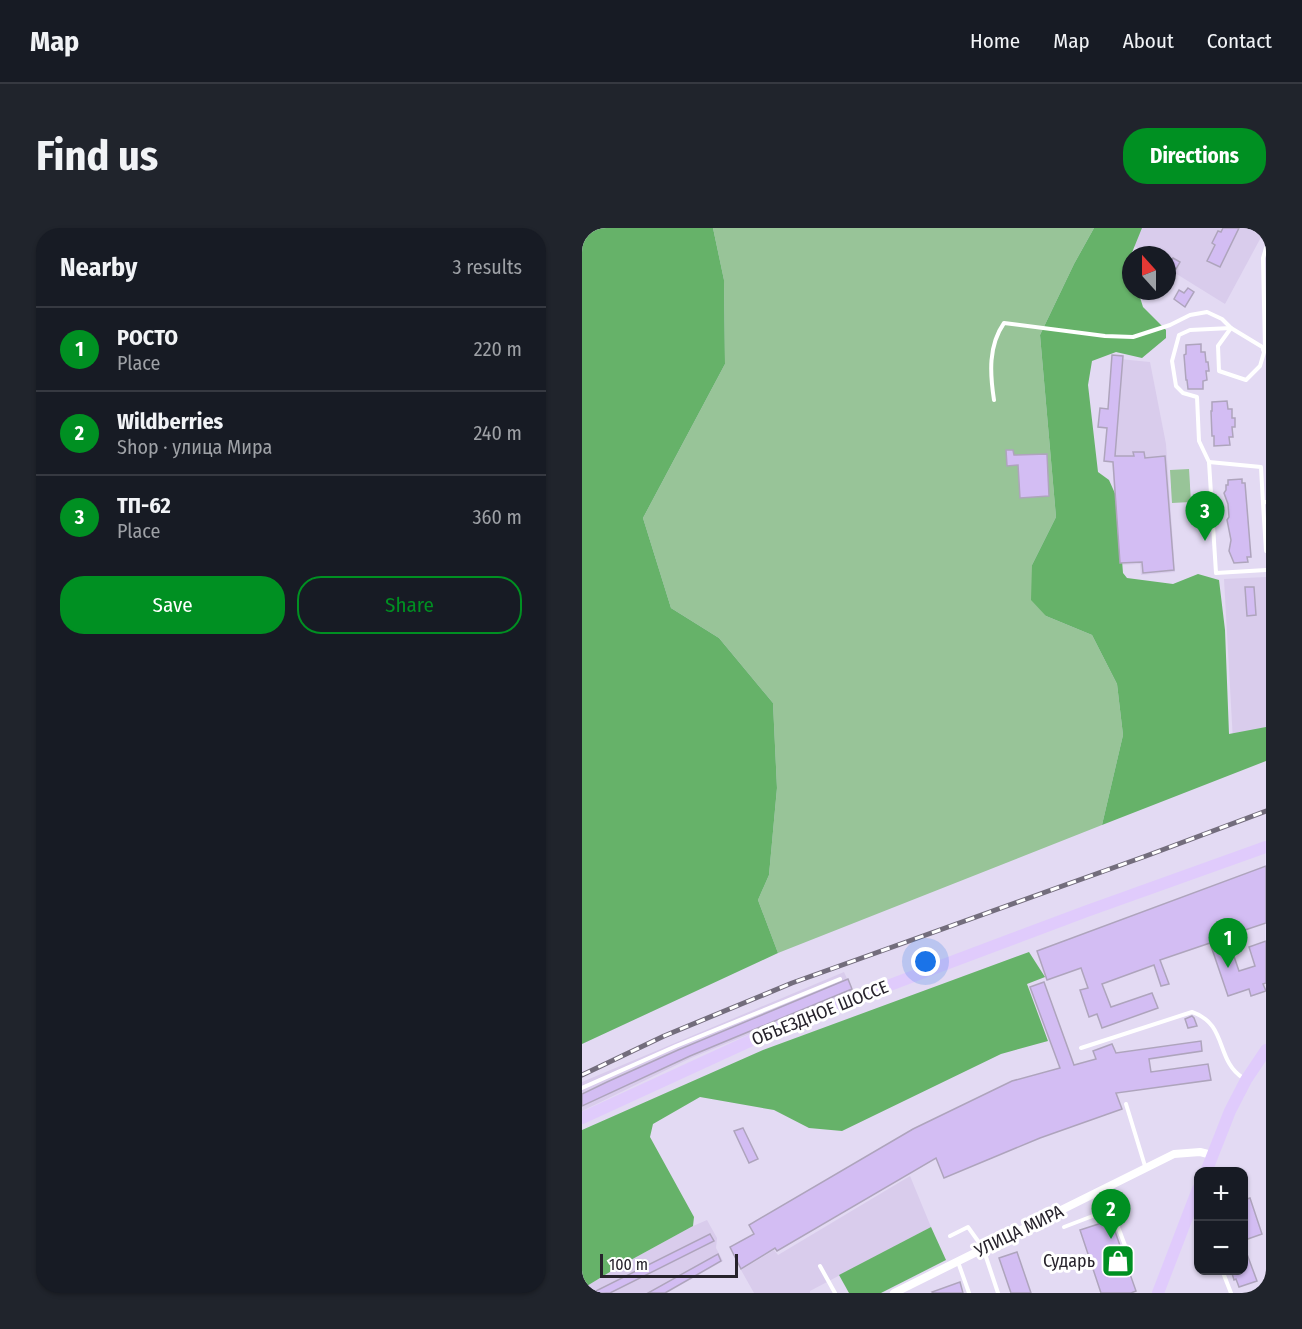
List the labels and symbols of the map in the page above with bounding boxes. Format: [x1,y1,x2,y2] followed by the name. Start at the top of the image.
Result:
[1122,246,1176,300] north arrow
[1186,492,1224,541] pin: 3
[1208,918,1248,968] pin: 1
[911,947,940,976] your location
[748,976,892,1050] street label: ОБЪЕЗДНОЕ ШОССЕ
[1092,1190,1130,1239] pin: 2
[970,1200,1067,1262] street label: УЛИЦА МИРА
[1100,1243,1136,1279] shop icon: Сударь
[1043,1250,1095,1272] place label: Сударь
[600,1251,738,1278] scale bar

